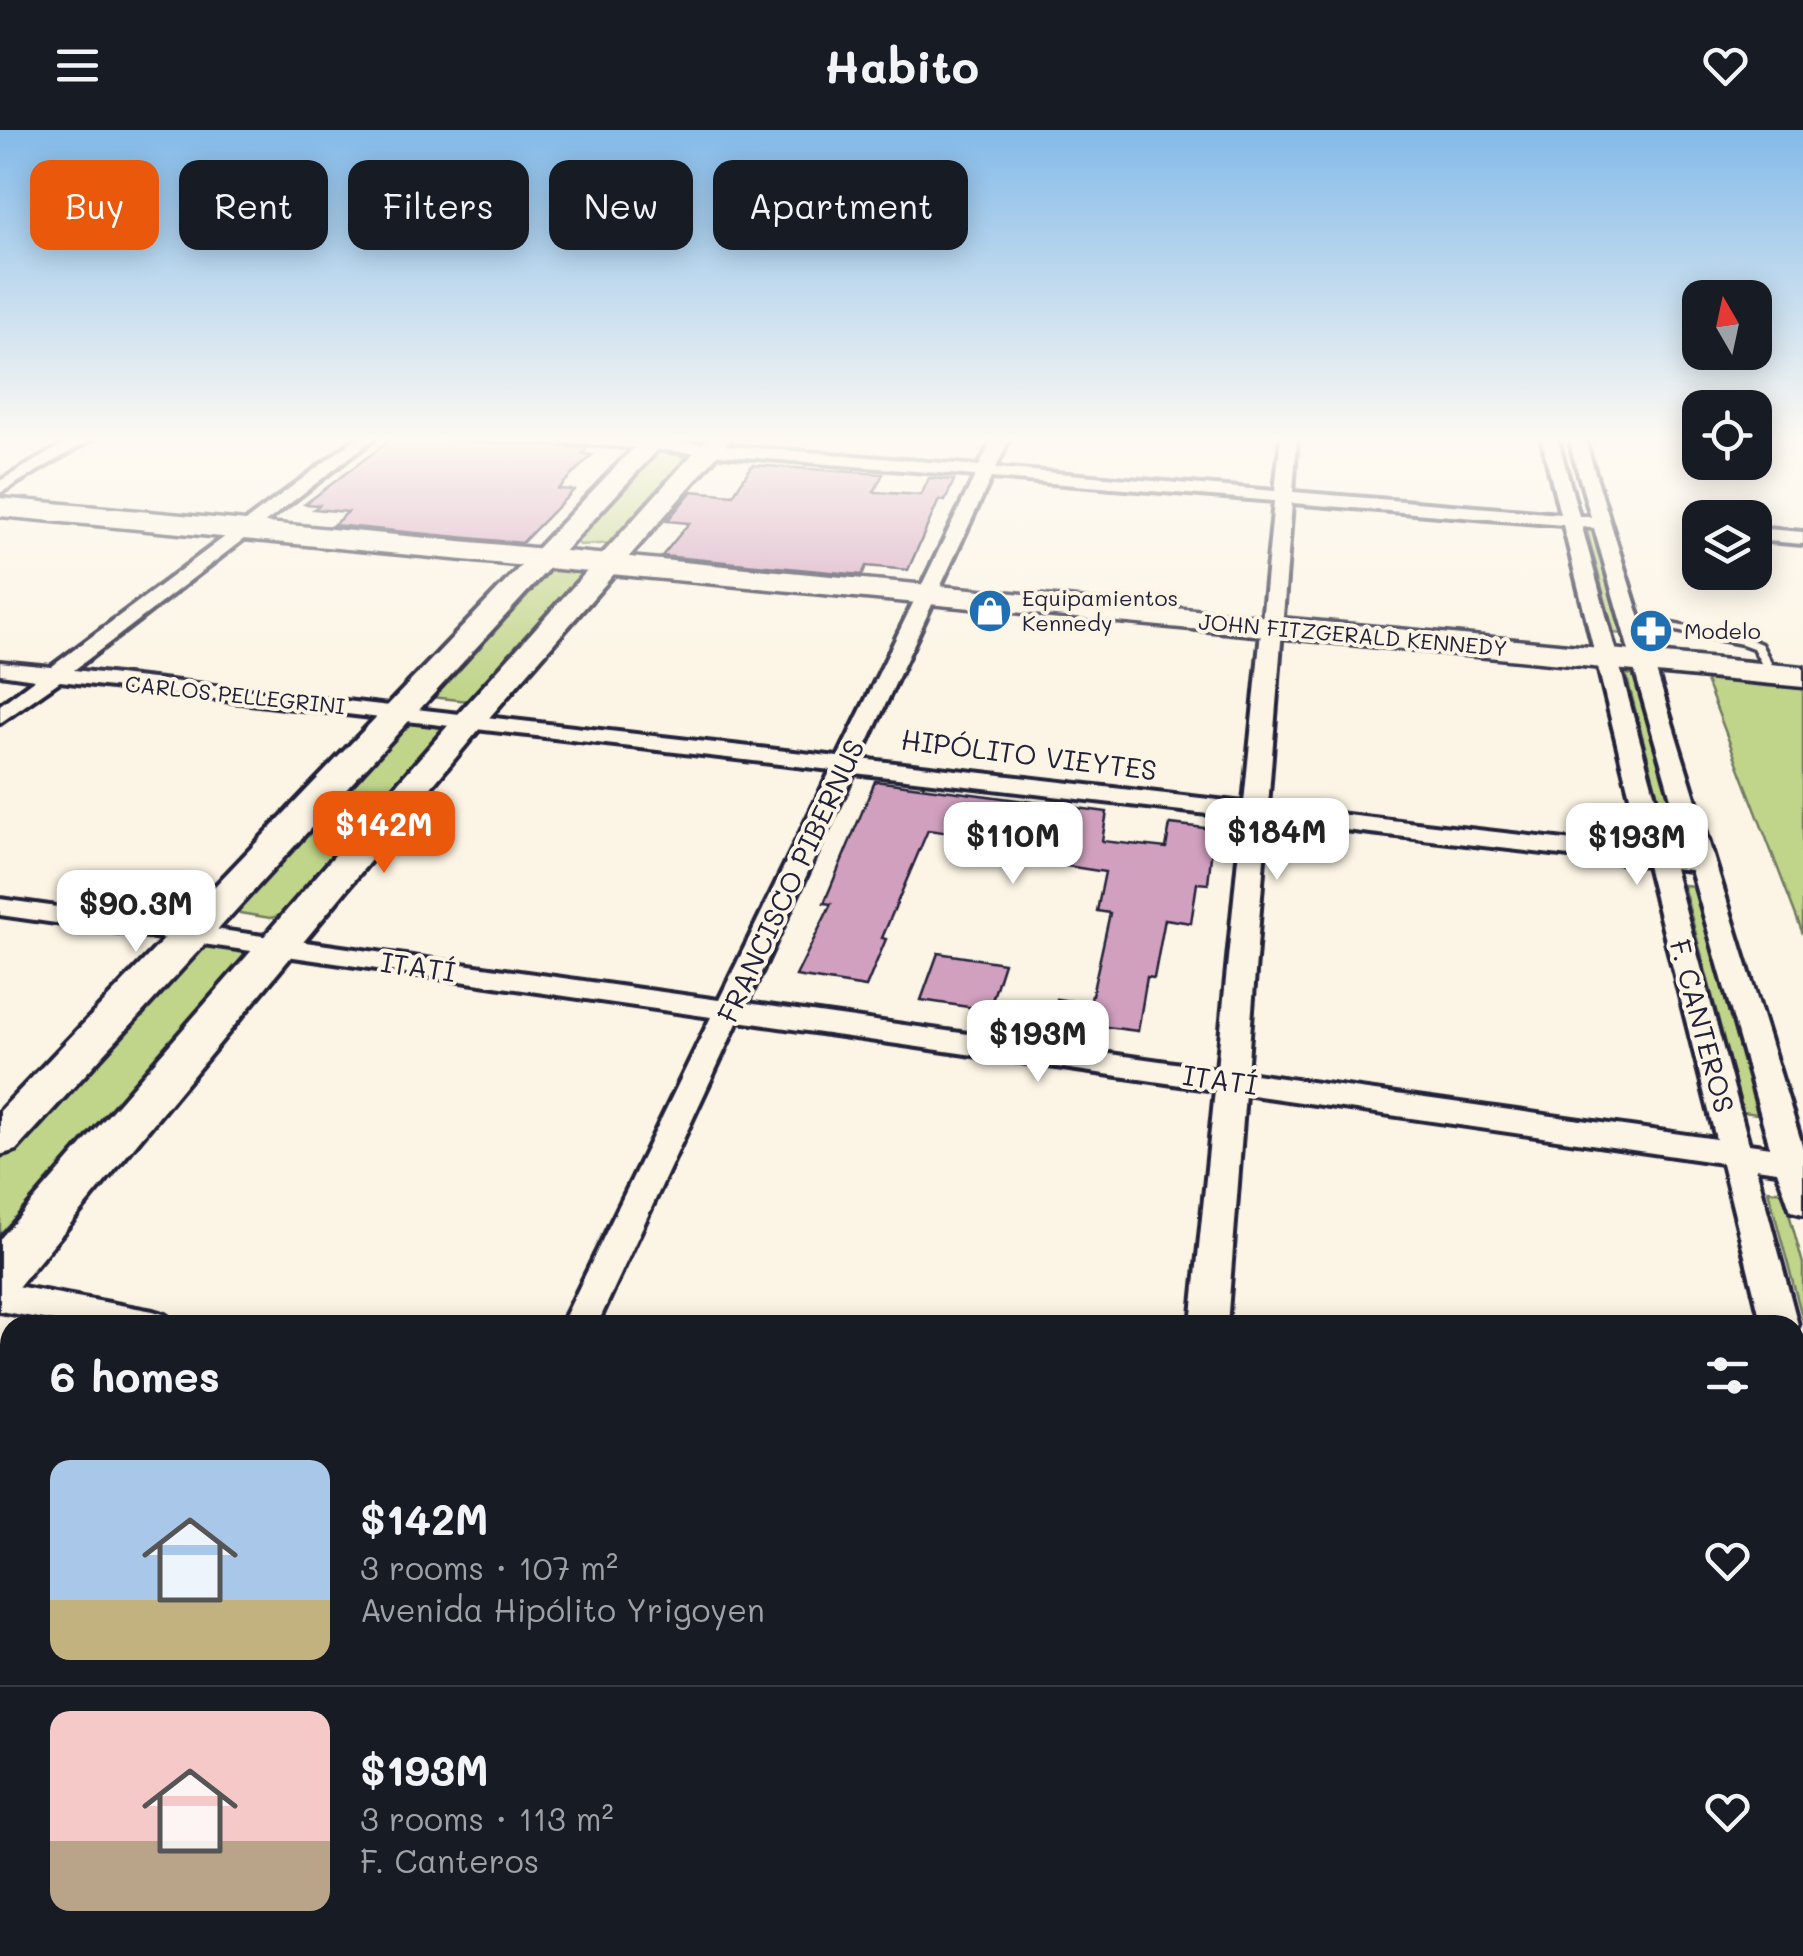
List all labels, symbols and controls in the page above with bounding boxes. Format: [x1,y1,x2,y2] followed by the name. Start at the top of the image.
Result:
[824,36,979,94] text: Habito
[50,38,105,93] icon: menu
[1698,38,1753,93] icon: heart
[30,160,159,250] chip: Buy
[179,160,328,250] chip: Rent
[348,160,529,250] chip: Filters
[549,160,693,250] chip: New
[713,160,968,250] chip: Apartment
[1682,280,1772,370] north arrow
[1682,280,1772,590] map controls
[1682,390,1772,480] button: locate
[1682,500,1772,590] button: layers
[1022,583,1178,637] place label: Equipamientos Kennedy
[967,588,1013,634] shop icon: Equipamientos Kennedy
[1197,607,1509,662] street label: JOHN FITZGERALD KENNEDY
[1628,608,1674,654] pharmacy icon: Modelo
[1684,616,1761,645] place label: Modelo
[124,669,347,720] street label: CARLOS PELLEGRINI
[899,720,1159,788] street label: HIPÓLITO VIEYTES
[709,733,872,1028] street label: FRANCISCO PIBERNUS
[314,791,454,876] pin: $142M
[1207,798,1347,883] pin: $184M
[335,802,433,844] text: $142M
[943,802,1083,887] pin: $110M
[1567,803,1707,888] pin: $193M
[1227,809,1327,851] text: $184M
[966,813,1060,855] text: $110M
[1588,814,1686,856] text: $193M
[55,870,217,955] pin: $90.3M
[79,881,193,923] text: $90.3M
[1663,935,1743,1116] street label: F. CANTEROS
[378,943,458,989] street label: ITATÍ
[968,1000,1108,1085] pin: $193M
[989,1011,1087,1053] text: $193M
[1180,1056,1260,1102] street label: ITATÍ
[50,1348,220,1403] text: 6 homes
[1700,1348,1755,1403] icon: filters
[360,1491,489,1546] text: $142M
[130,1500,250,1620] icon: home
[1700,1533,1755,1588] icon: heart
[360,1546,618,1588] text: 3 rooms · 107 m²
[360,1588,765,1630] text: Avenida Hipólito Yrigoyen
[360,1742,489,1797] text: $193M
[130,1751,250,1871] icon: home
[1700,1784,1755,1839] icon: heart
[360,1797,614,1839] text: 3 rooms · 113 m²
[360,1839,539,1881] text: F. Canteros

